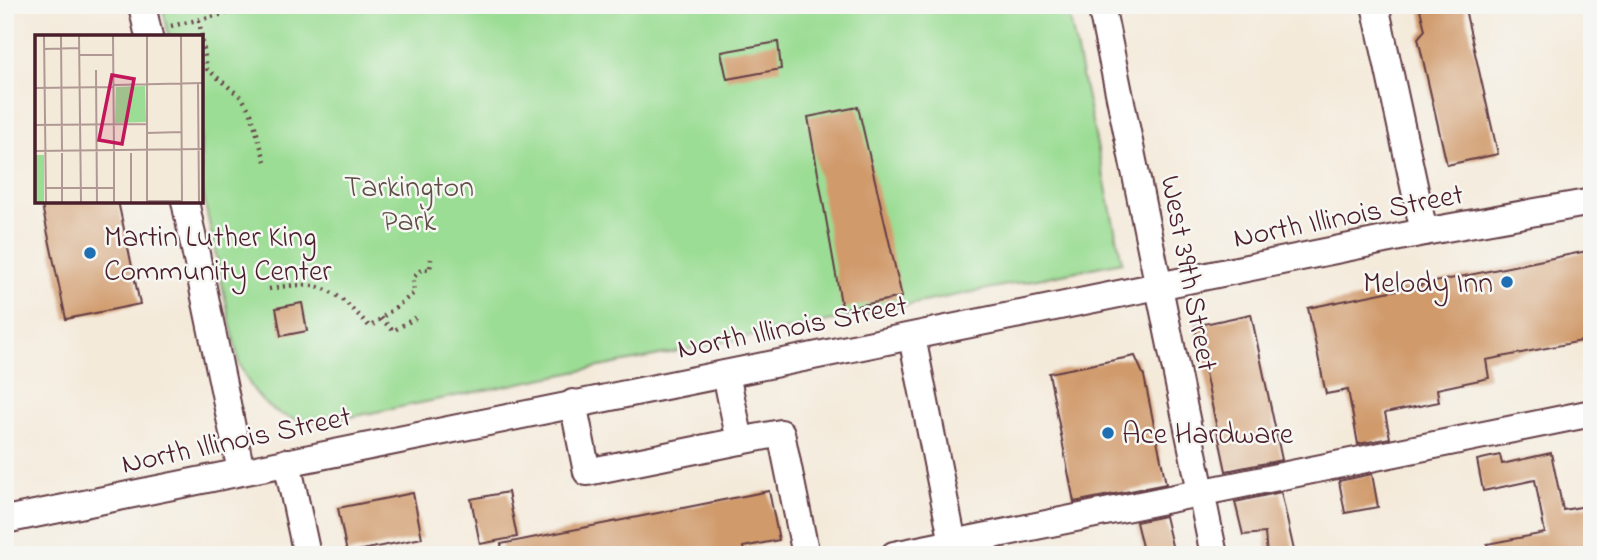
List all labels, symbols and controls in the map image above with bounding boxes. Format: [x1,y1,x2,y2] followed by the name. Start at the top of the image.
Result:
[35,35,203,203] inset map
[344,167,474,245] park label: Tarkington Park
[1147,172,1228,375] street label: West 39th Street
[1230,174,1467,262] street label: North Illinois Street
[104,217,332,295] place label: Martin Luther King Community Center
[82,245,98,261] marker: Martin Luther King Community Center
[1363,263,1493,307] place label: Melody Inn
[1499,274,1515,290] marker: Melody Inn
[674,285,911,373] street label: North Illinois Street
[118,396,355,488] street label: North Illinois Street
[1122,414,1294,458] place label: Ace Hardware
[1100,425,1116,441] marker: Ace Hardware

